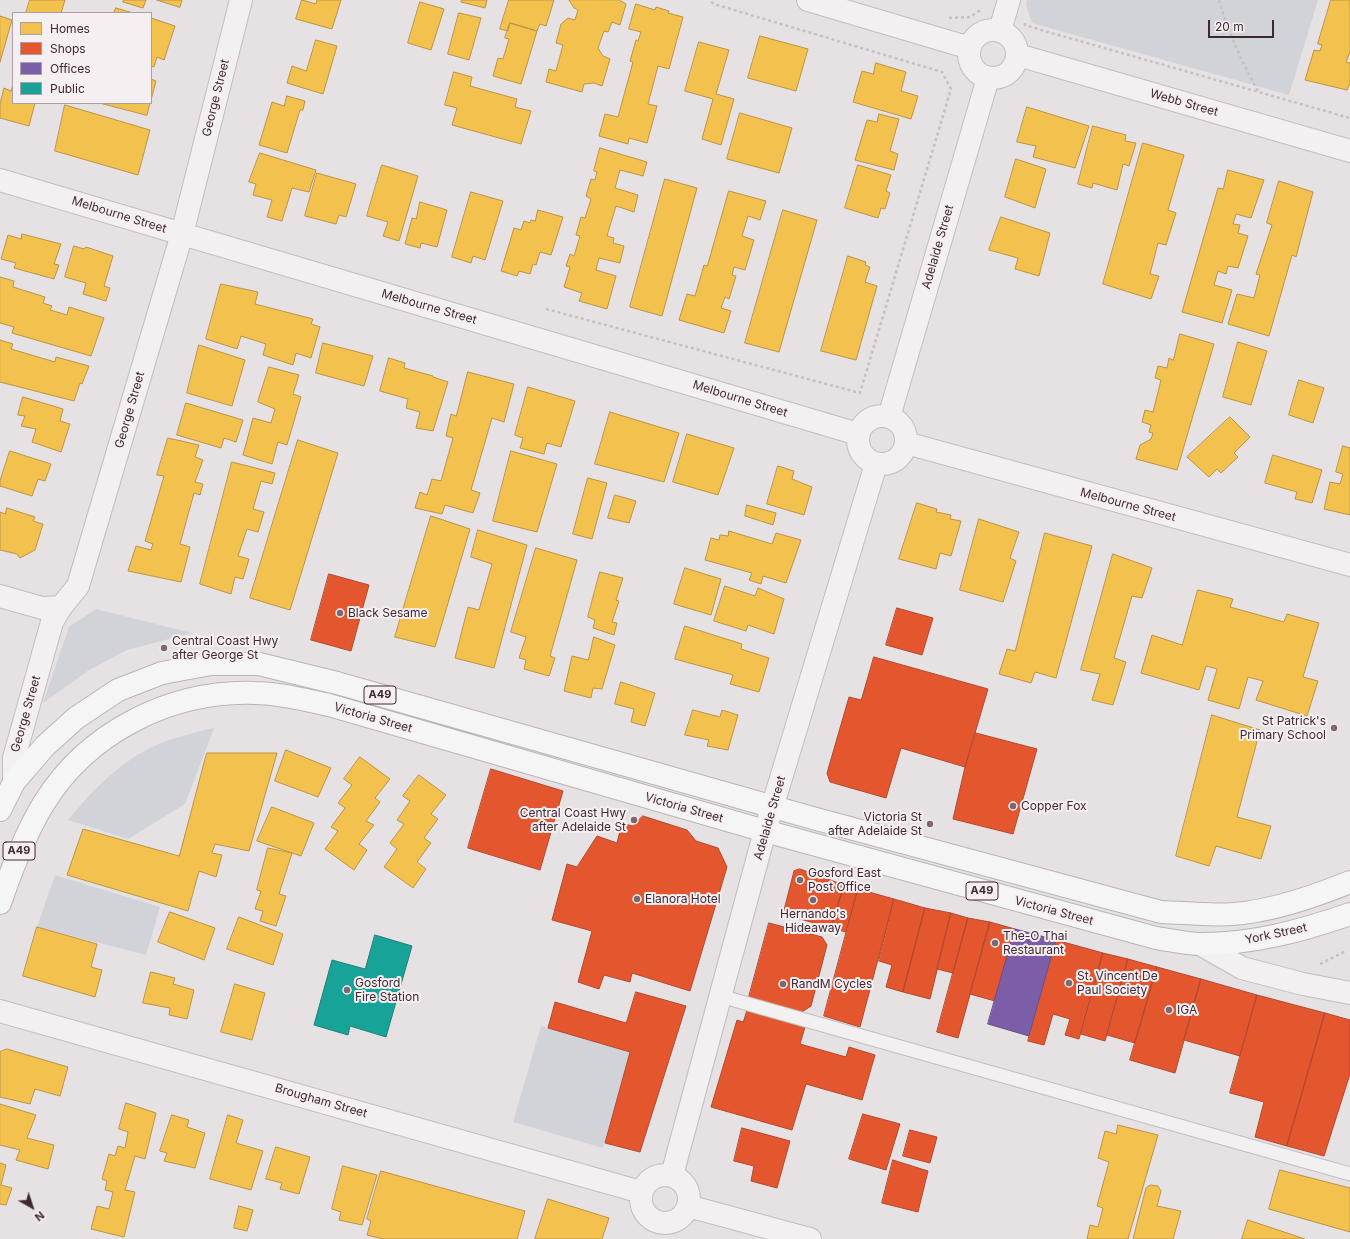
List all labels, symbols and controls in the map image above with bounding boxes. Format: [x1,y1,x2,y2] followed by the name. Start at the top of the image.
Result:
[12,12,152,104] legend
[1210,12,1276,38] scale bar
[1215,19,1244,34] text: 20 m
[50,21,90,36] text: Homes
[50,41,86,56] text: Shops
[199,58,233,138] street label: George Street
[50,61,91,76] text: Offices
[50,81,85,96] text: Public
[1148,86,1220,120] street label: Webb Street
[70,194,168,236] street label: Melbourne Street
[919,203,957,291] street label: Adelaide Street
[380,287,478,327] street label: Melbourne Street
[112,370,148,450] street label: George Street
[691,378,789,420] street label: Melbourne Street
[1079,485,1177,525] street label: Melbourne Street
[348,606,428,620] place label: Black Sesame
[335,608,345,618] marker: Black Sesame
[172,634,278,662] place label: Central Coast Hwy after George St
[159,643,169,653] marker: Central Coast Hwy after George St
[8,674,44,754] street label: George Street
[364,686,396,704] road number: A49
[332,700,414,736] street label: Victoria Street
[1240,714,1326,742] place label: St Patrick's Primary School
[1329,723,1339,733] marker: St Patrick's Primary School
[751,774,789,862] street label: Adelaide Street
[643,790,725,826] street label: Victoria Street
[1021,799,1087,813] place label: Copper Fox
[1008,801,1018,811] marker: Copper Fox
[520,806,626,834] place label: Central Coast Hwy after Adelaide St
[828,810,922,838] place label: Victoria St after Adelaide St
[629,815,639,825] marker: Central Coast Hwy after Adelaide St
[925,819,935,829] marker: Victoria St after Adelaide St
[3,842,35,860] road number: A49
[808,866,881,894] place label: Gosford East Post Office
[795,875,805,885] marker: Gosford East Post Office
[966,882,998,900] road number: A49
[645,892,721,906] place label: Elanora Hotel
[632,894,642,904] marker: Elanora Hotel
[1013,894,1095,928] street label: Victoria Street
[808,895,818,905] marker: Hernando's Hideaway
[780,907,846,935] place label: Hernando's Hideaway
[1244,920,1308,948] street label: York Street
[1003,929,1067,957] place label: The-O Thai Restaurant
[990,938,1000,948] marker: The-O Thai Restaurant
[1077,969,1158,997] place label: St. Vincent De Paul Society
[355,976,419,1004] place label: Gosford Fire Station
[791,977,872,991] place label: RandM Cycles
[1064,978,1074,988] marker: St. Vincent De Paul Society
[778,979,788,989] marker: RandM Cycles
[342,985,352,995] marker: Gosford Fire Station
[1177,1003,1197,1017] place label: IGA
[1164,1005,1174,1015] marker: IGA
[273,1081,369,1121] street label: Brougham Street
[12,1187,52,1227] north arrow
[32,1208,47,1224] text: N

